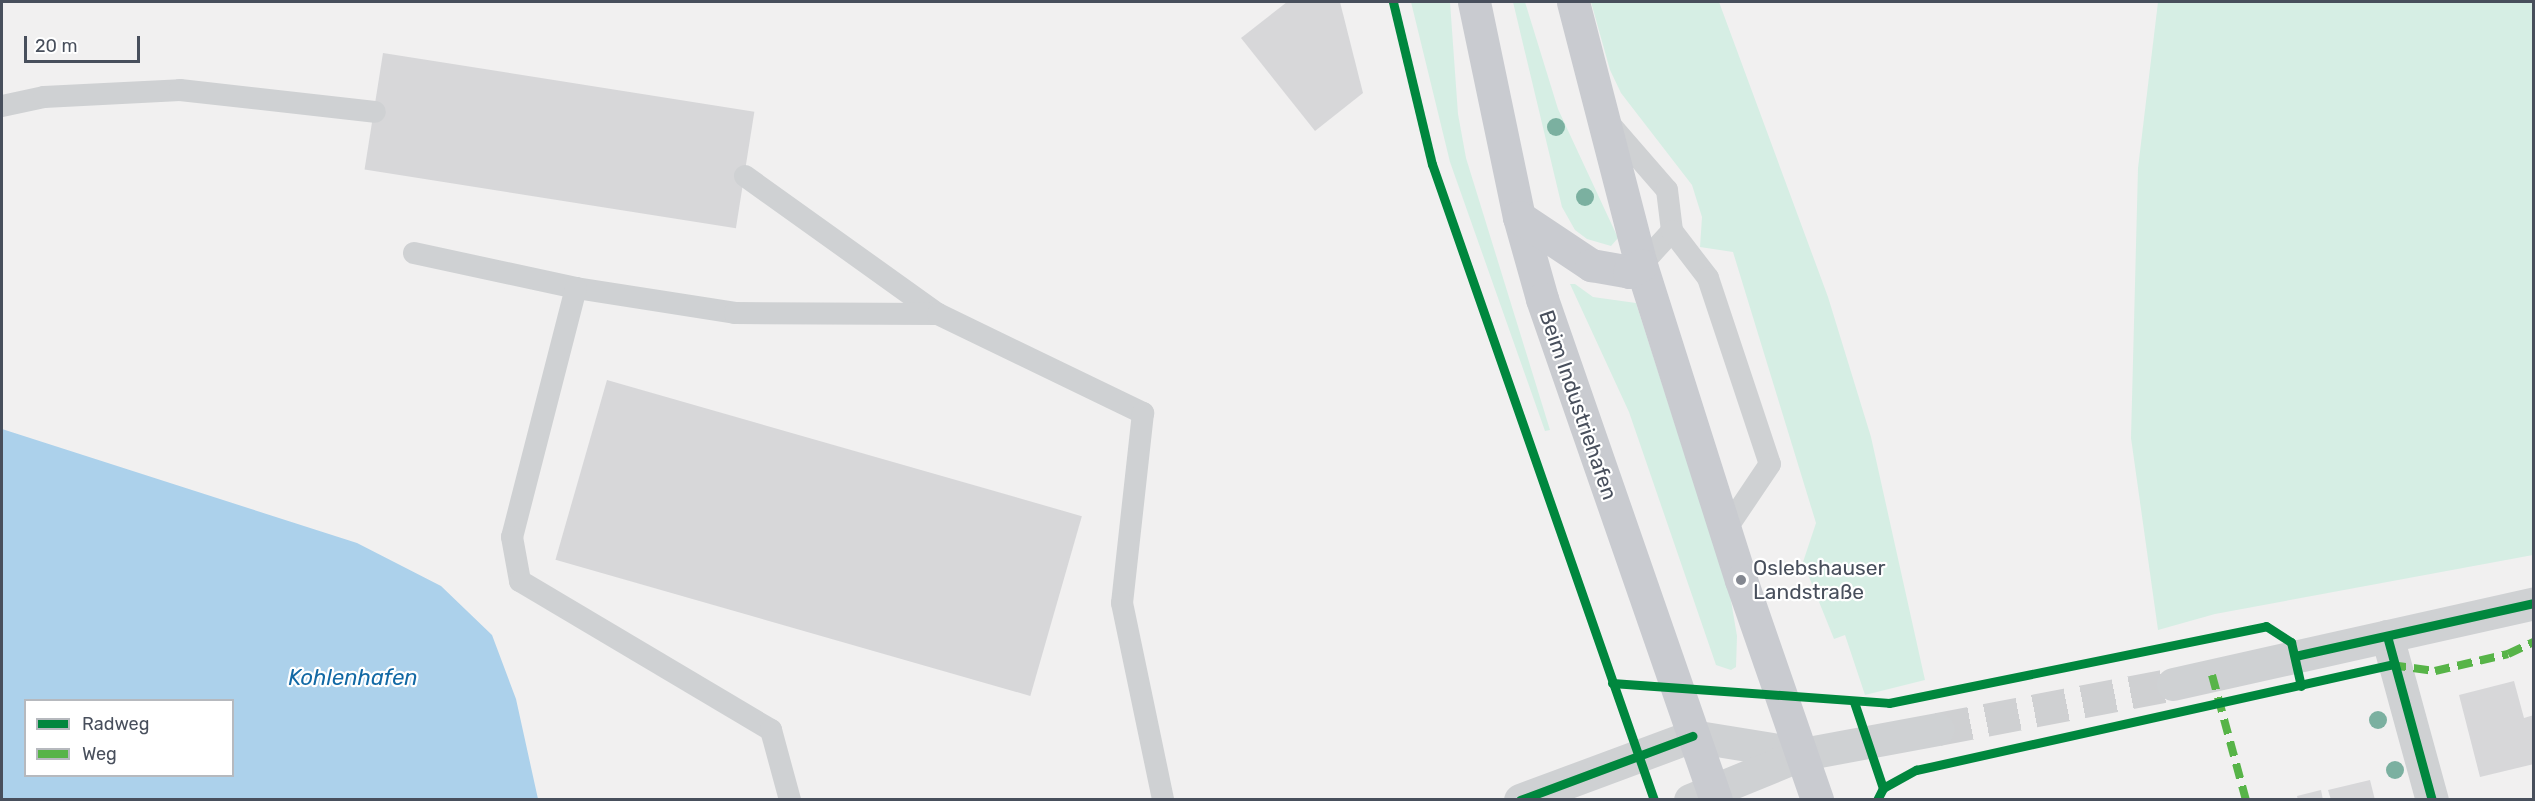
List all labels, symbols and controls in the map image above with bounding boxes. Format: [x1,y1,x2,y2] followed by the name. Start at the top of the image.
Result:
[27,24,142,62] scale bar
[35,35,77,57] text: 20 m
[1534,307,1622,503] street label: Beim Industriehafen
[1753,555,1885,605] place label: Oslebshauser Landstraße
[1734,573,1748,587] marker: Oslebshauser Landstraße
[288,665,418,691] water label: Kohlenhafen
[24,699,234,777] legend
[82,713,149,735] text: Radweg
[82,743,117,765] text: Weg

